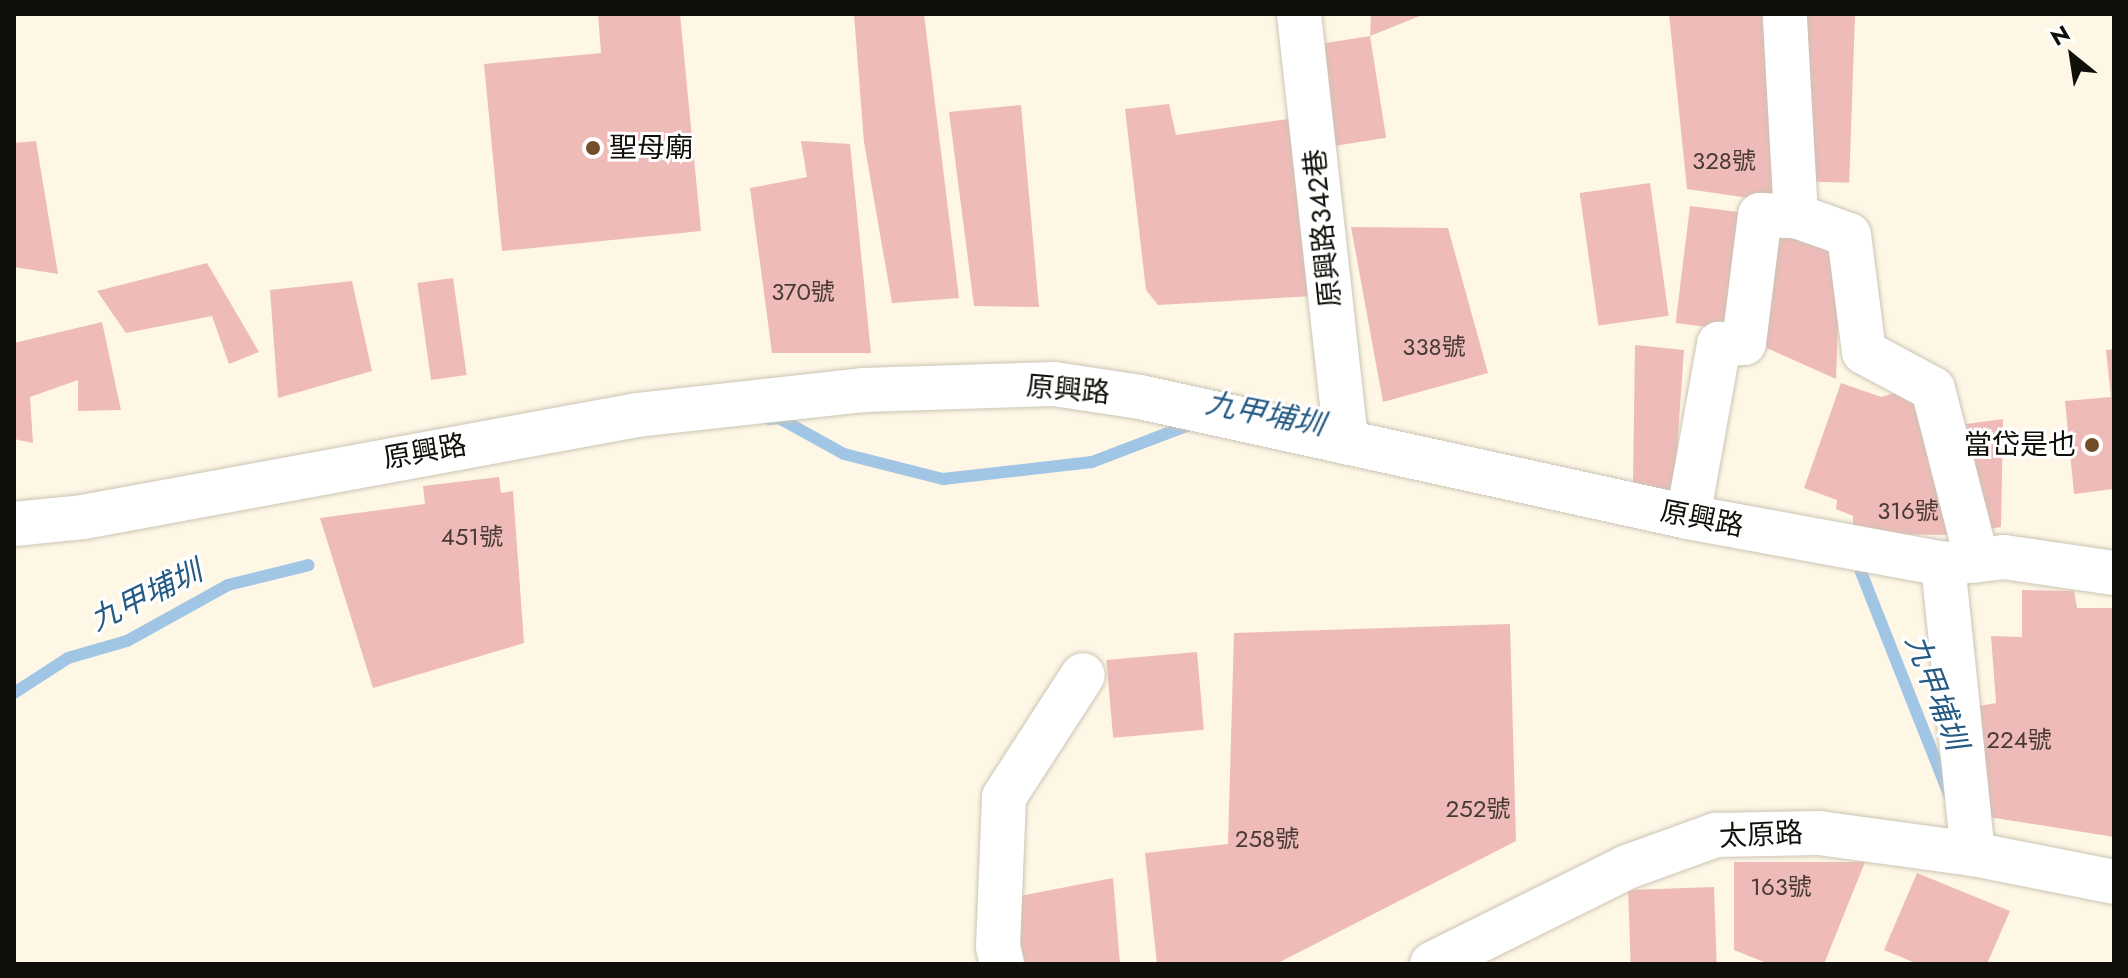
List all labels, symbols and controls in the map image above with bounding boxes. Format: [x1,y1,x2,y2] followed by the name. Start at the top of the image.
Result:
[2032,16,2112,96] north arrow
[2044,17,2076,53] text: N
[609,131,693,165] place label: 聖母廟
[584,139,602,157] marker: 聖母廟
[1298,147,1348,309] street label: 原興路342巷
[1692,147,1756,175] house number: 328號
[771,278,835,306] house number: 370號
[1402,333,1466,361] house number: 338號
[1025,370,1111,410] street label: 原興路
[1203,385,1327,443] water label: 九甲埔圳
[381,428,469,476] street label: 原興路
[1964,428,2076,462] place label: 當岱是也
[2083,436,2101,454] marker: 當岱是也
[1658,494,1746,544] street label: 原興路
[1877,497,1939,525] house number: 316號
[441,523,503,551] house number: 451號
[84,554,208,638] water label: 九甲埔圳
[1898,630,1974,754] water label: 九甲埔圳
[1986,726,2052,754] house number: 224號
[1446,795,1510,823] house number: 252號
[1718,816,1804,854] street label: 太原路
[1235,825,1299,853] house number: 258號
[1750,873,1812,901] house number: 163號

